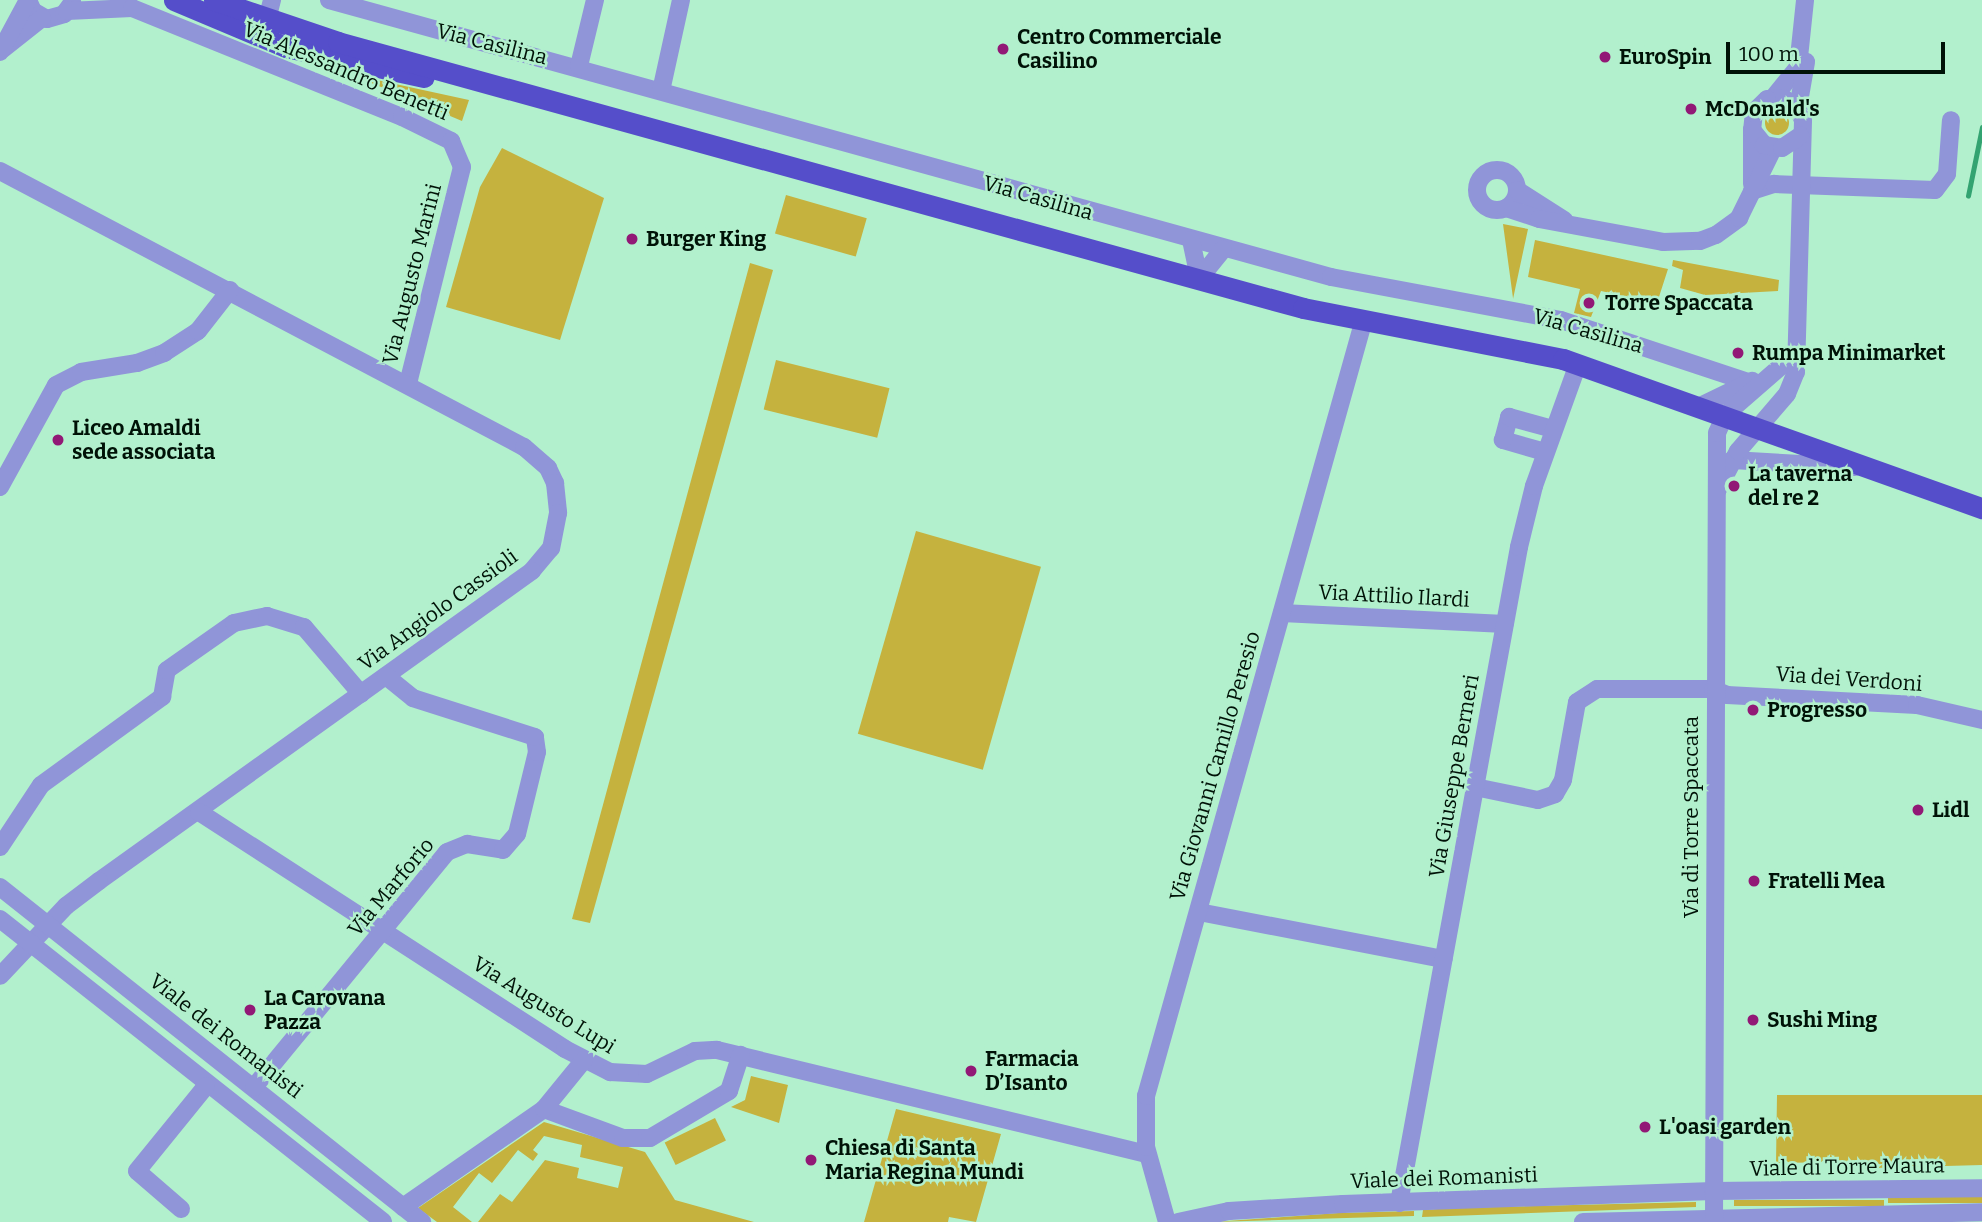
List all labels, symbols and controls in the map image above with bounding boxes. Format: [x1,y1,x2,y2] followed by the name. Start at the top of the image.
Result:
[239,16,453,126] street label: Via Alessandro Benetti
[434,18,550,70] street label: Via Casilina
[1017,24,1222,74] place label: Centro Commerciale Casilino
[1730,28,1949,72] scale bar
[995,41,1011,57] marker: Centro Commerciale Casilino
[1739,41,1799,67] text: 100 m
[1619,44,1711,70] place label: EuroSpin
[1597,49,1613,65] marker: EuroSpin
[1705,96,1820,122] place label: McDonald's
[1683,101,1699,117] marker: McDonald's
[980,170,1096,226] street label: Via Casilina
[377,181,447,367] street label: Via Augusto Marini
[646,226,766,252] place label: Burger King
[624,231,640,247] marker: Burger King
[1605,290,1753,316] place label: Torre Spaccata
[1579,293,1599,313] marker: Torre Spaccata
[1530,303,1646,359] street label: Via Casilina
[1752,340,1946,366] place label: Rumpa Minimarket
[1730,345,1746,361] marker: Rumpa Minimarket
[72,415,215,465] place label: Liceo Amaldi sede associata
[50,432,66,448] marker: Liceo Amaldi sede associata
[1748,461,1852,511] place label: La taverna del re 2
[1726,478,1742,494] marker: La taverna del re 2
[354,544,522,676] street label: Via Angiolo Cassioli
[1318,579,1470,613] street label: Via Attilio Ilardi
[1164,628,1266,904] street label: Via Giovanni Camillo Peresio
[1775,661,1923,697] street label: Via dei Verdoni
[1424,672,1484,880] street label: Via Giuseppe Berneri
[1767,697,1867,723] place label: Progresso
[1745,702,1761,718] marker: Progresso
[1678,716,1704,918] street label: Via di Torre Spaccata
[1932,797,1969,823] place label: Lidl
[1910,802,1926,818] marker: Lidl
[343,833,439,941] street label: Via Marforio
[1768,868,1885,894] place label: Fratelli Mea
[1746,873,1762,889] marker: Fratelli Mea
[468,951,620,1059] street label: Via Augusto Lupi
[144,968,308,1104] street label: Viale dei Romanisti
[264,985,385,1035] place label: La Carovana Pazza
[242,1002,258,1018] marker: La Carovana Pazza
[1767,1007,1877,1033] place label: Sushi Ming
[1745,1012,1761,1028] marker: Sushi Ming
[985,1046,1078,1096] place label: Farmacia D’Isanto
[963,1063,979,1079] marker: Farmacia D’Isanto
[1659,1114,1791,1140] place label: L'oasi garden
[1637,1119,1653,1135] marker: L'oasi garden
[825,1135,1024,1185] place label: Chiesa di Santa Maria Regina Mundi
[803,1152,819,1168] marker: Chiesa di Santa Maria Regina Mundi
[1749,1153,1945,1181] street label: Viale di Torre Maura
[1350,1162,1538,1194] street label: Viale dei Romanisti

